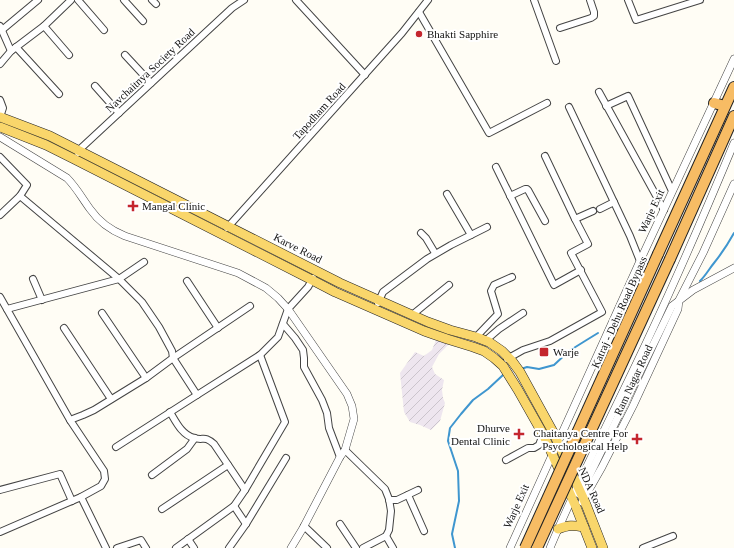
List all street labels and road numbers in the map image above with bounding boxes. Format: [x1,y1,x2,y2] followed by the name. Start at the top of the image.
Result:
[103,25,197,114] street label: Navchaitnya Society Road
[290,80,348,142] street label: Tapodham Road
[636,187,666,235] street label: Warje Exit
[272,231,325,266] street label: Karve Road
[589,254,649,370] street label: Katraj - Dehu Road Bypass
[611,342,655,417] street label: Ram Nagar Road
[577,465,608,515] street label: NDA Road
[501,482,531,530] street label: Warje Exit

